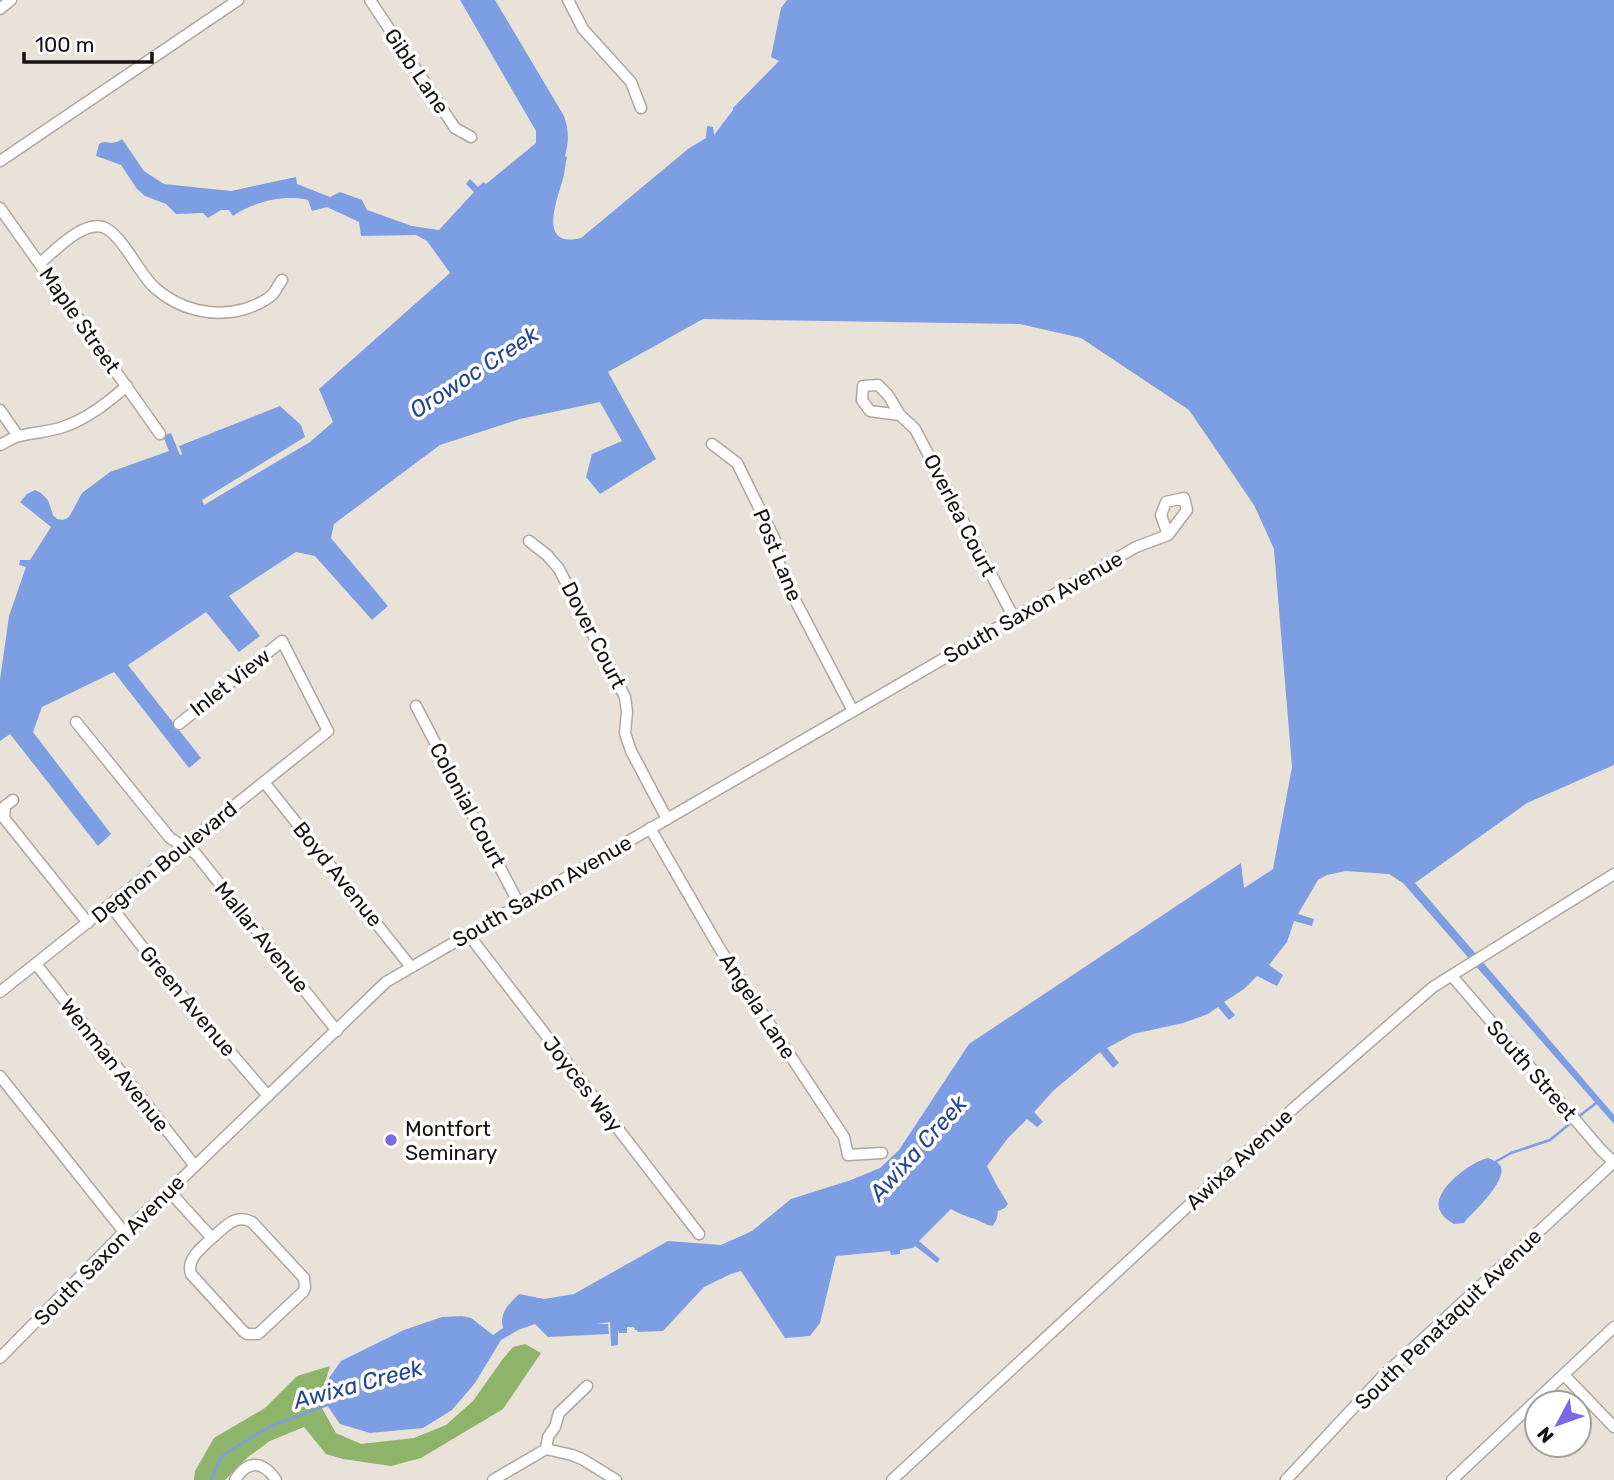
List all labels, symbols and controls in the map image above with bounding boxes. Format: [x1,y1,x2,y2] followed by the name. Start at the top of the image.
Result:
[24,21,152,65] scale bar
[379,24,455,118] street label: Gibb Lane
[35,32,94,57] text: 100 m
[34,262,126,378] street label: Maple Street
[404,319,545,424] water label: Orowoc Creek
[919,450,1001,580] street label: Overlea Court
[748,505,808,605] street label: Post Lane
[939,546,1127,668] street label: South Saxon Avenue
[556,577,632,693] street label: Dover Court
[185,643,275,721] street label: Inlet View
[425,738,511,872] street label: Colonial Court
[86,796,242,928] street label: Degnon Boulevard
[288,817,388,931] street label: Boyd Avenue
[448,830,636,952] street label: South Saxon Avenue
[210,876,314,998] street label: Mallar Avenue
[135,941,241,1061] street label: Green Avenue
[715,949,801,1063] street label: Angela Lane
[55,993,175,1137] street label: Wenman Avenue
[1482,1015,1582,1125] street label: South Street
[538,1031,628,1137] street label: Joyces Way
[863,1089,973,1207] water label: Awixa Creek
[1181,1103,1297,1215] street label: Awixa Avenue
[405,1116,498,1165] place label: Montfort Seminary
[383,1132,399,1148] marker: Montfort Seminary
[29,1170,189,1330] street label: South Saxon Avenue
[1350,1223,1546,1415] street label: South Penataquit Avenue
[290,1353,426,1415] water label: Awixa Creek
[1523,1389,1593,1459] north arrow
[1532,1422,1559,1448] text: N

